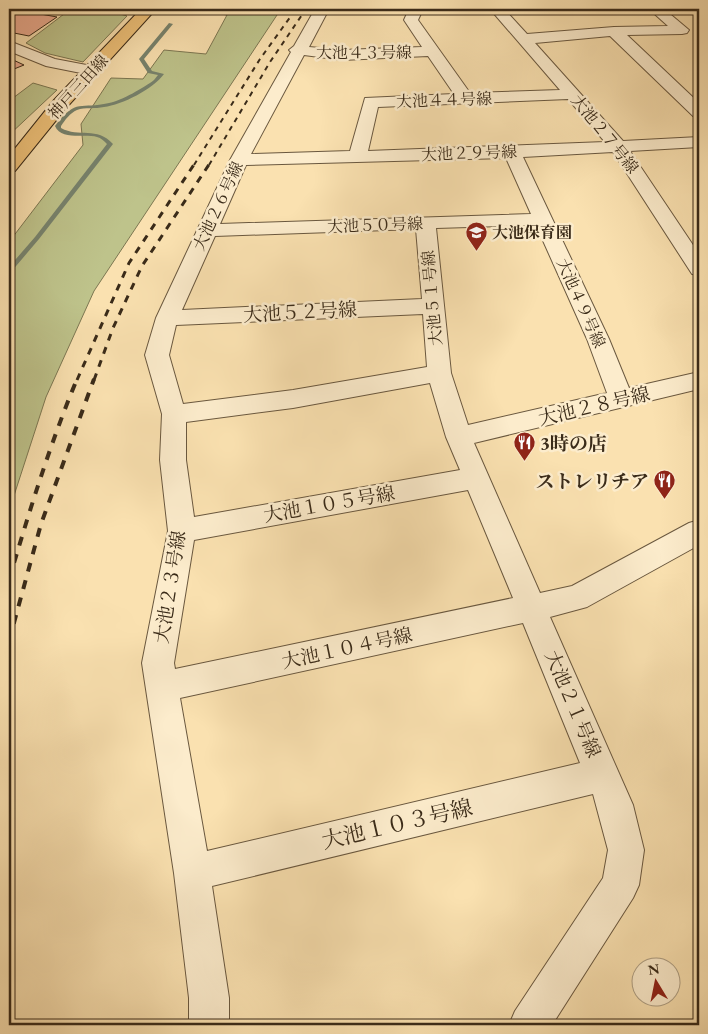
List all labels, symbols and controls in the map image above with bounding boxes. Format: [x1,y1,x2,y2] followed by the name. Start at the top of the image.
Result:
[316,42,412,63] street label: 大池４３号線
[43,50,113,124] street label: 神戸三田線
[396,88,492,112] street label: 大池４４号線
[567,90,643,178] street label: 大池２７号線
[421,141,517,165] street label: 大池２９号線
[188,158,248,254] street label: 大池２６号線
[327,213,423,237] street label: 大池５０号線
[464,220,488,251] school or university icon: 大池保育園
[492,222,572,243] place label: 大池保育園
[417,249,447,347] street label: 大池５１号線
[552,255,610,351] street label: 大池４９号線
[242,297,358,327] street label: 大池５２号線
[536,381,652,431] street label: 大池２８号線
[512,431,536,462] restaurant icon: 3時の店
[540,431,607,456] place label: 3時の店
[535,469,649,494] place label: ストレリチア
[653,469,677,500] restaurant icon: ストレリチア
[261,480,397,528] street label: 大池１０５号線
[149,529,191,645] street label: 大池２３号線
[279,622,415,674] street label: 大池１０４号線
[539,647,607,761] street label: 大池２１号線
[319,793,475,855] street label: 大池１０３号線
[630,956,680,1006] north arrow
[647,959,662,979] text: N

